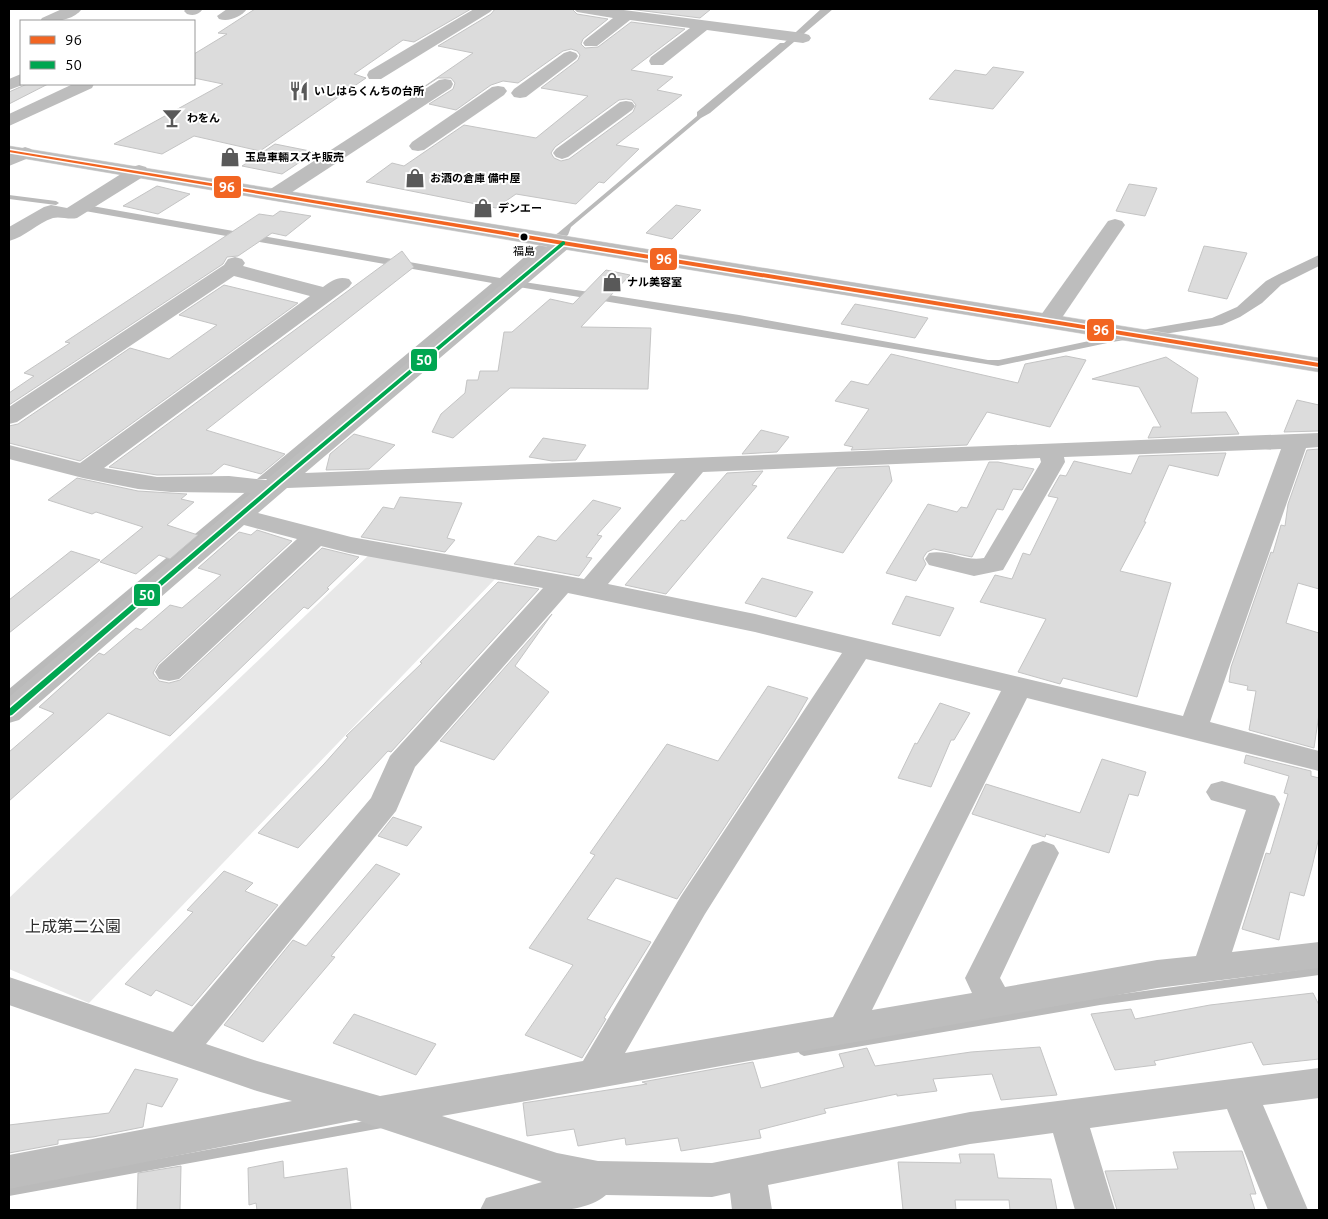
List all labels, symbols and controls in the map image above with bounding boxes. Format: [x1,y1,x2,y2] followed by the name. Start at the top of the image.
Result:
[20,20,195,85] legend
[65,31,82,48] text: 96
[65,56,82,73] text: 50
[288,80,310,102] restaurant icon: いしはらくんちの台所
[314,85,424,97] place label: いしはらくんちの台所
[161,107,183,129] bar icon: わをん
[187,112,220,124] place label: わをん
[219,146,241,168] shop icon: 玉島車輛スズキ販売
[245,151,344,163] place label: 玉島車輛スズキ販売
[404,167,426,189] shop icon: お酒の倉庫 備中屋
[430,172,521,184] place label: お酒の倉庫 備中屋
[213,175,242,199] line badge: 96
[219,179,235,195] text: 96
[472,197,494,219] shop icon: デンエー
[498,202,542,214] place label: デンエー
[519,232,529,242] marker: 福島
[513,245,535,257] place label: 福島
[649,247,678,271] line badge: 96
[656,251,672,267] text: 96
[601,271,623,293] shop icon: ナル美容室
[627,276,682,288] place label: ナル美容室
[1086,318,1115,342] line badge: 96
[1093,322,1109,338] text: 96
[410,348,438,372] line badge: 50
[416,352,432,368] text: 50
[133,583,161,607] line badge: 50
[139,587,155,603] text: 50
[25,917,121,935] park label: 上成第二公園

